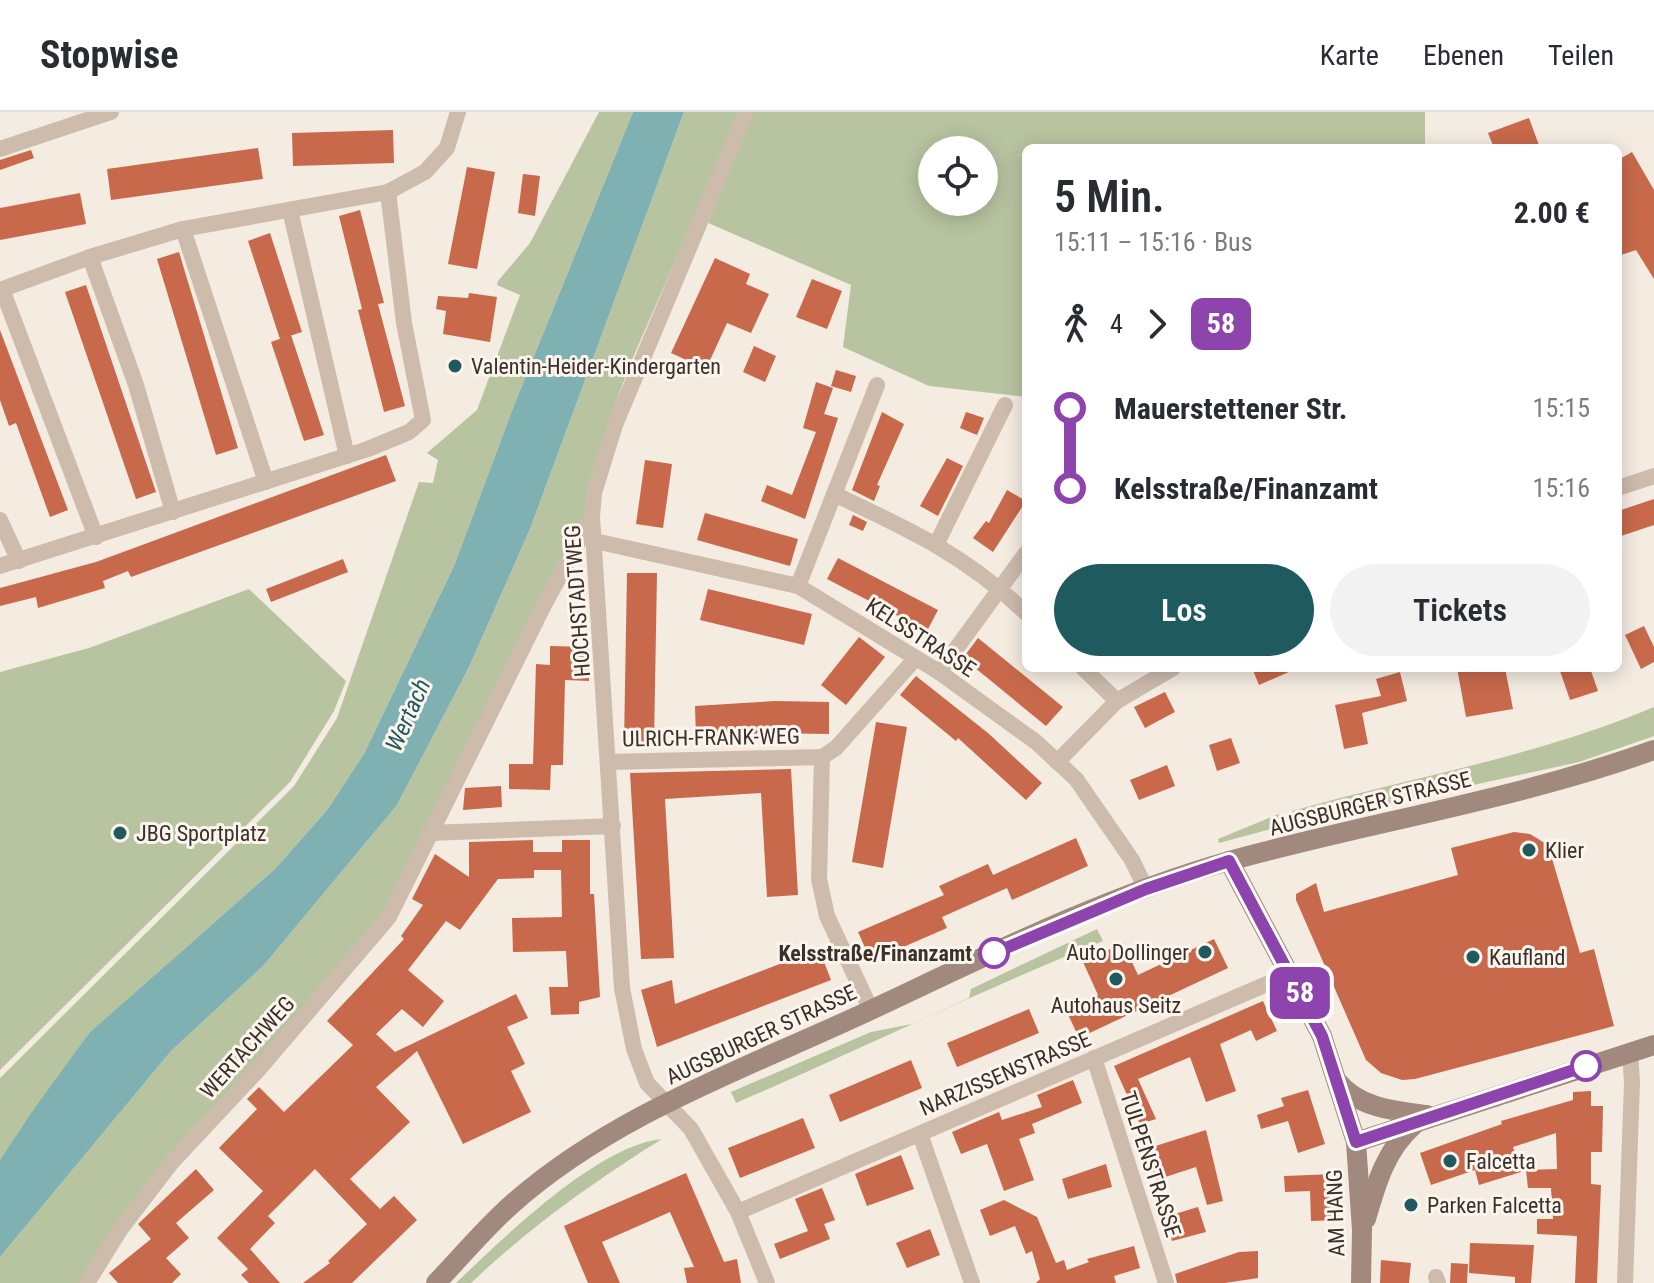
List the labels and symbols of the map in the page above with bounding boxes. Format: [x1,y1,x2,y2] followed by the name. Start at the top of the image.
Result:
[471,354,721,379] place label: Valentin-Heider-Kindergarten
[446,357,464,375] marker: Valentin-Heider-Kindergarten
[560,524,595,678] street label: HOCHSTADTWEG
[861,593,980,682] street label: KELSSTRASSE
[380,675,436,755] water label: Wertach
[622,723,800,752] street label: ULRICH-FRANK-WEG
[1267,766,1474,841] street label: AUGSBURGER STRASSE
[136,821,266,846] place label: JBG Sportplatz
[111,824,129,842] marker: JBG Sportplatz
[1545,838,1584,863] place label: Klier
[1520,841,1538,859] marker: Klier
[979,938,1009,968] marker: Kelsstraße/Finanzamt
[1066,940,1189,965] place label: Auto Dollinger
[778,941,972,966] place label: Kelsstraße/Finanzamt
[1196,943,1214,961] marker: Auto Dollinger
[1489,945,1565,970] place label: Kaufland
[1464,948,1482,966] marker: Kaufland
[1264,967,1336,1019] line badge: 58
[1107,970,1125,988] marker: Autohaus Seitz
[662,979,860,1090] street label: AUGSBURGER STRASSE
[195,991,300,1103] street label: WERTACHWEG
[1051,993,1181,1018] place label: Autohaus Seitz
[916,1026,1095,1121] street label: NARZISSENSTRASSE
[1571,1051,1601,1081] unlabelled marker
[1115,1088,1186,1240] street label: TULPENSTRASSE
[1466,1149,1536,1174] place label: Falcetta
[1441,1152,1459,1170] marker: Falcetta
[1321,1169,1350,1257] street label: AM HANG
[1427,1193,1562,1218] place label: Parken Falcetta
[1402,1196,1420,1214] marker: Parken Falcetta

